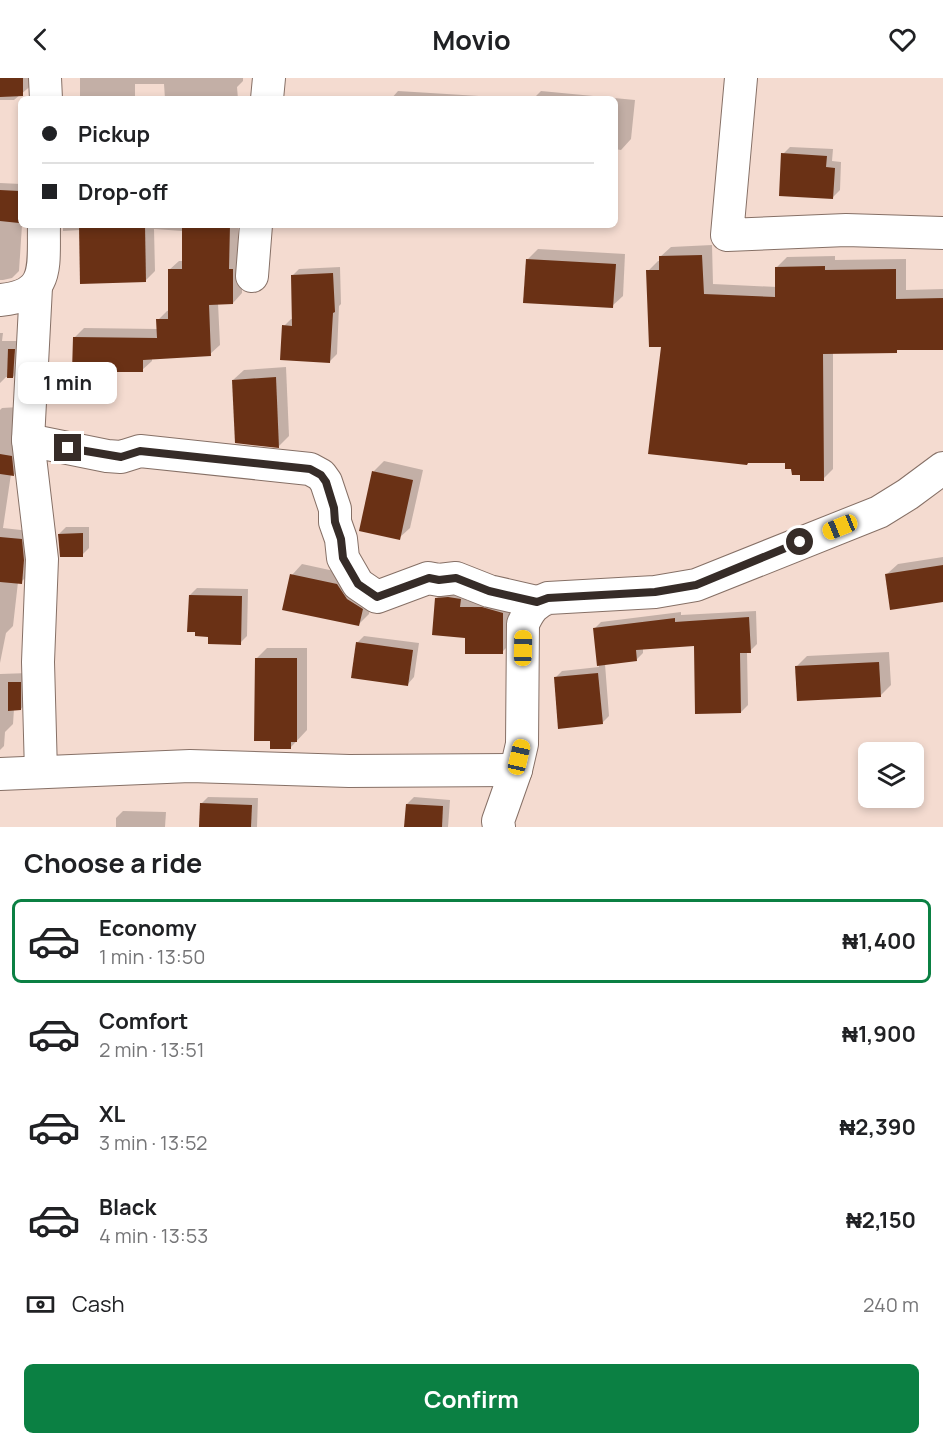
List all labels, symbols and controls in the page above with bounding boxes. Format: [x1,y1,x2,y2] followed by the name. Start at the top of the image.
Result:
[432,21,511,58] text: Movio
[24,23,57,56] icon: back
[886,23,919,56] icon: heart
[78,119,150,149] text: Pickup
[78,177,168,207] text: Drop-off
[19,361,118,403] callout: 1 min
[43,369,92,396] text: 1 min
[54,434,81,461] route end
[820,512,860,542] car
[786,528,813,555] route start
[514,630,532,666] car
[506,737,532,777] car
[858,742,924,808] map controls
[858,742,924,808] button: layers
[24,844,202,881] text: Choose a ride
[99,913,197,943] text: Economy
[27,914,81,968] icon: car
[842,926,916,956] text: ₦1,400
[99,943,205,970] text: 1 min · 13:50
[99,1006,188,1036] text: Comfort
[27,1007,81,1061] icon: car
[842,1019,916,1049] text: ₦1,900
[99,1036,205,1063] text: 2 min · 13:51
[99,1099,125,1129] text: XL
[27,1100,81,1154] icon: car
[839,1112,916,1142] text: ₦2,390
[99,1129,207,1156] text: 3 min · 13:52
[99,1192,156,1222] text: Black
[27,1193,81,1247] icon: car
[846,1205,916,1235] text: ₦2,150
[99,1222,208,1249] text: 4 min · 13:53
[24,1288,57,1321] icon: cash
[72,1289,125,1319] text: Cash
[863,1291,919,1318] text: 240 m
[24,1364,919,1433] button: Confirm

